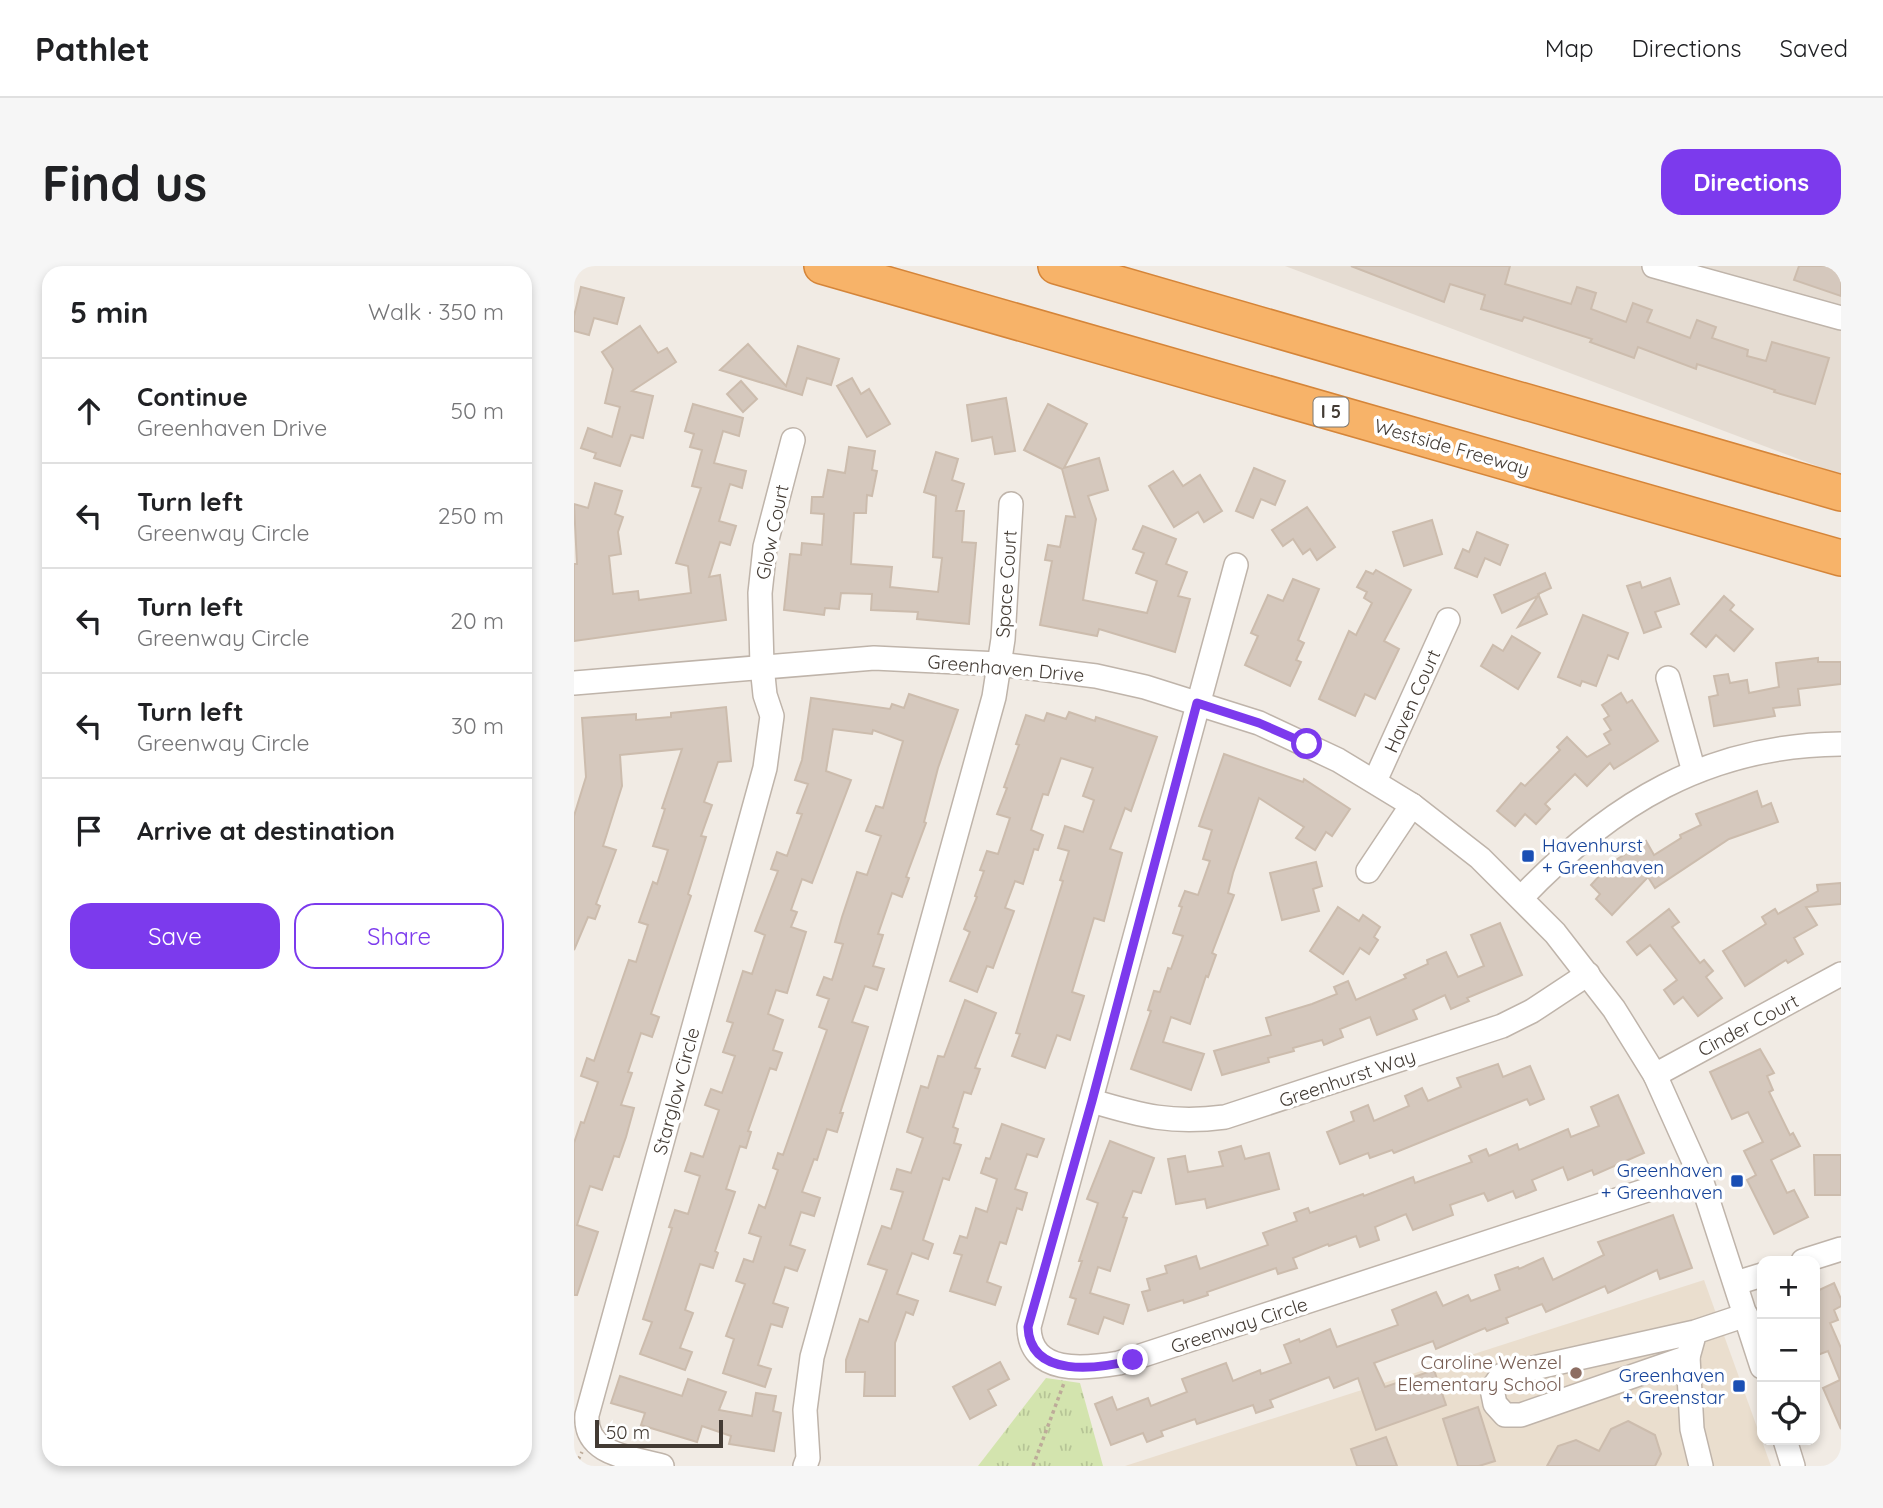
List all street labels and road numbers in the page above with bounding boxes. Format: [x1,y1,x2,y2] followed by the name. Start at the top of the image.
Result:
[1314,398,1348,426] road number: I 5
[1372,413,1532,481] street label: Westside Freeway
[750,482,794,582] street label: Glow Court
[990,529,1022,639] street label: Space Court
[1379,646,1445,756] street label: Haven Court
[927,649,1085,687] street label: Greenhaven Drive
[1694,988,1802,1062] street label: Cinder Court
[647,1025,705,1157] street label: Starglow Circle
[1276,1043,1418,1113] street label: Greenhurst Way
[1168,1292,1310,1358] street label: Greenway Circle

